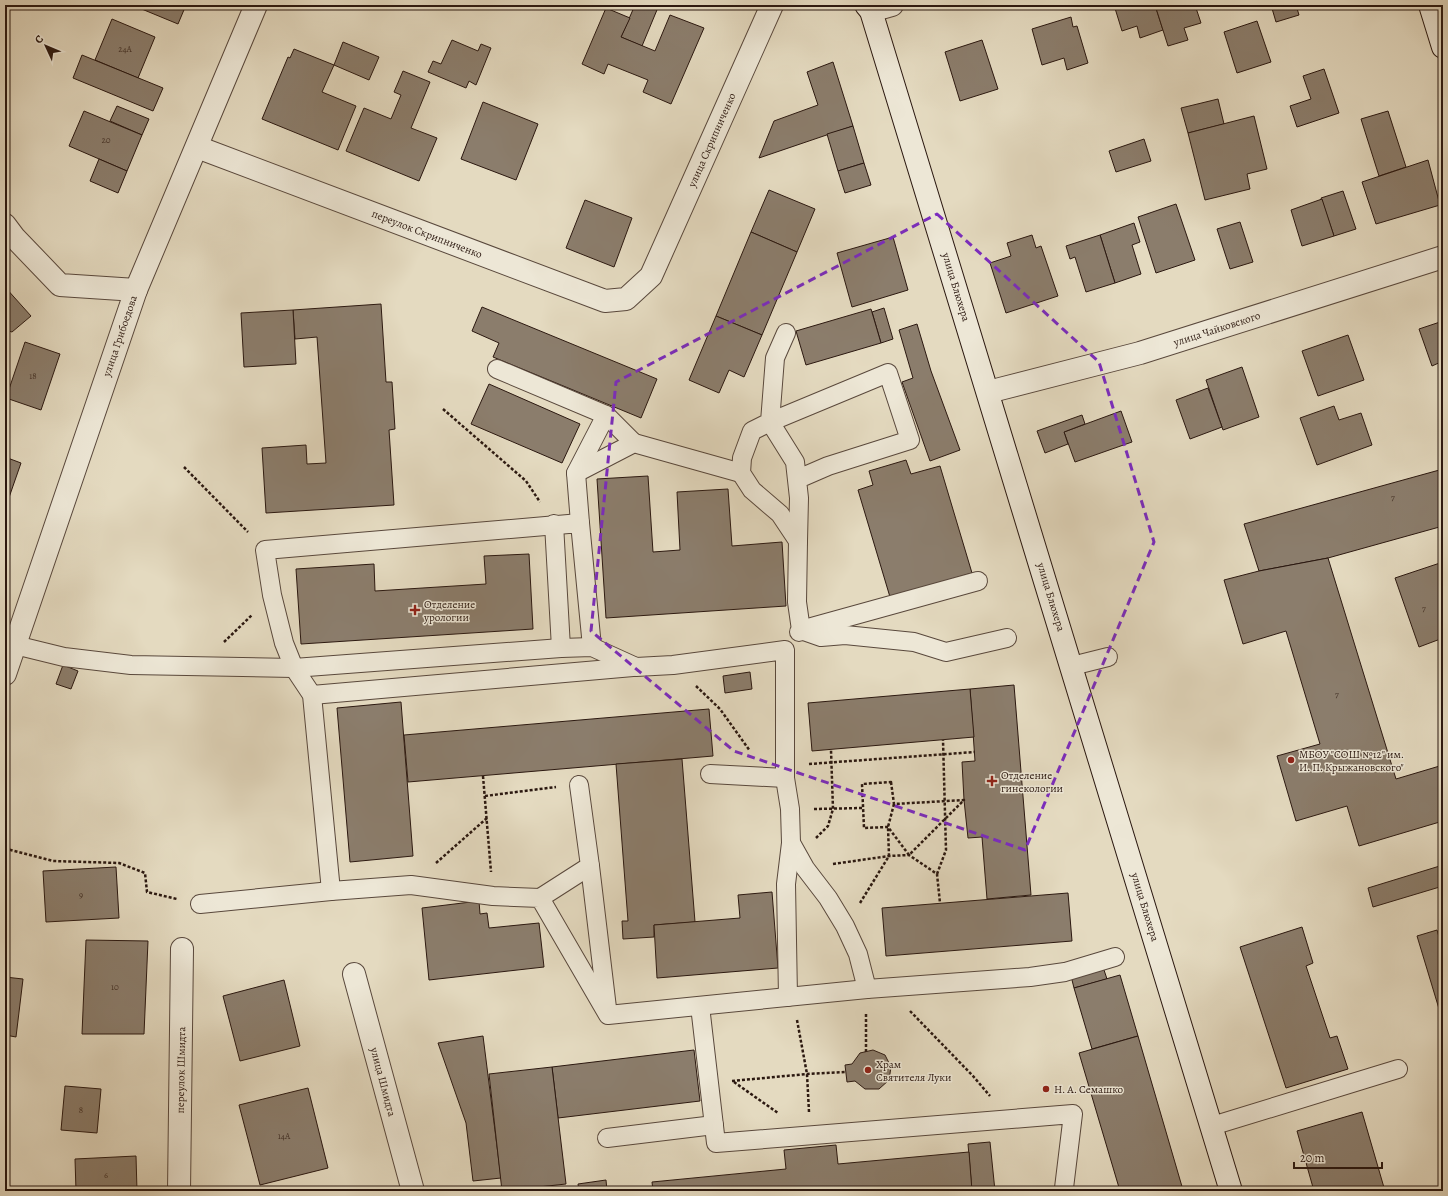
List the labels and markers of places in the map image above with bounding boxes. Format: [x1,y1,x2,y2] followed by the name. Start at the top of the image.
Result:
[423,597,475,625] place label: Отделение урологии
[409,604,421,616] marker: Отделение урологии
[1299,747,1404,775] place label: МБОУ "СОШ №12" им. И. П. Крыжановского"
[1286,755,1296,765] marker: МБОУ "СОШ №12" им. И. П. Крыжановского"
[1001,768,1063,796] place label: Отделение гинекологии
[986,775,998,787] marker: Отделение гинекологии
[876,1057,951,1085] place label: Храм Святителя Луки
[863,1065,873,1075] marker: Храм Святителя Луки
[1054,1082,1124,1097] place label: Н. А. Семашко
[1041,1084,1051,1094] marker: Н. А. Семашко

